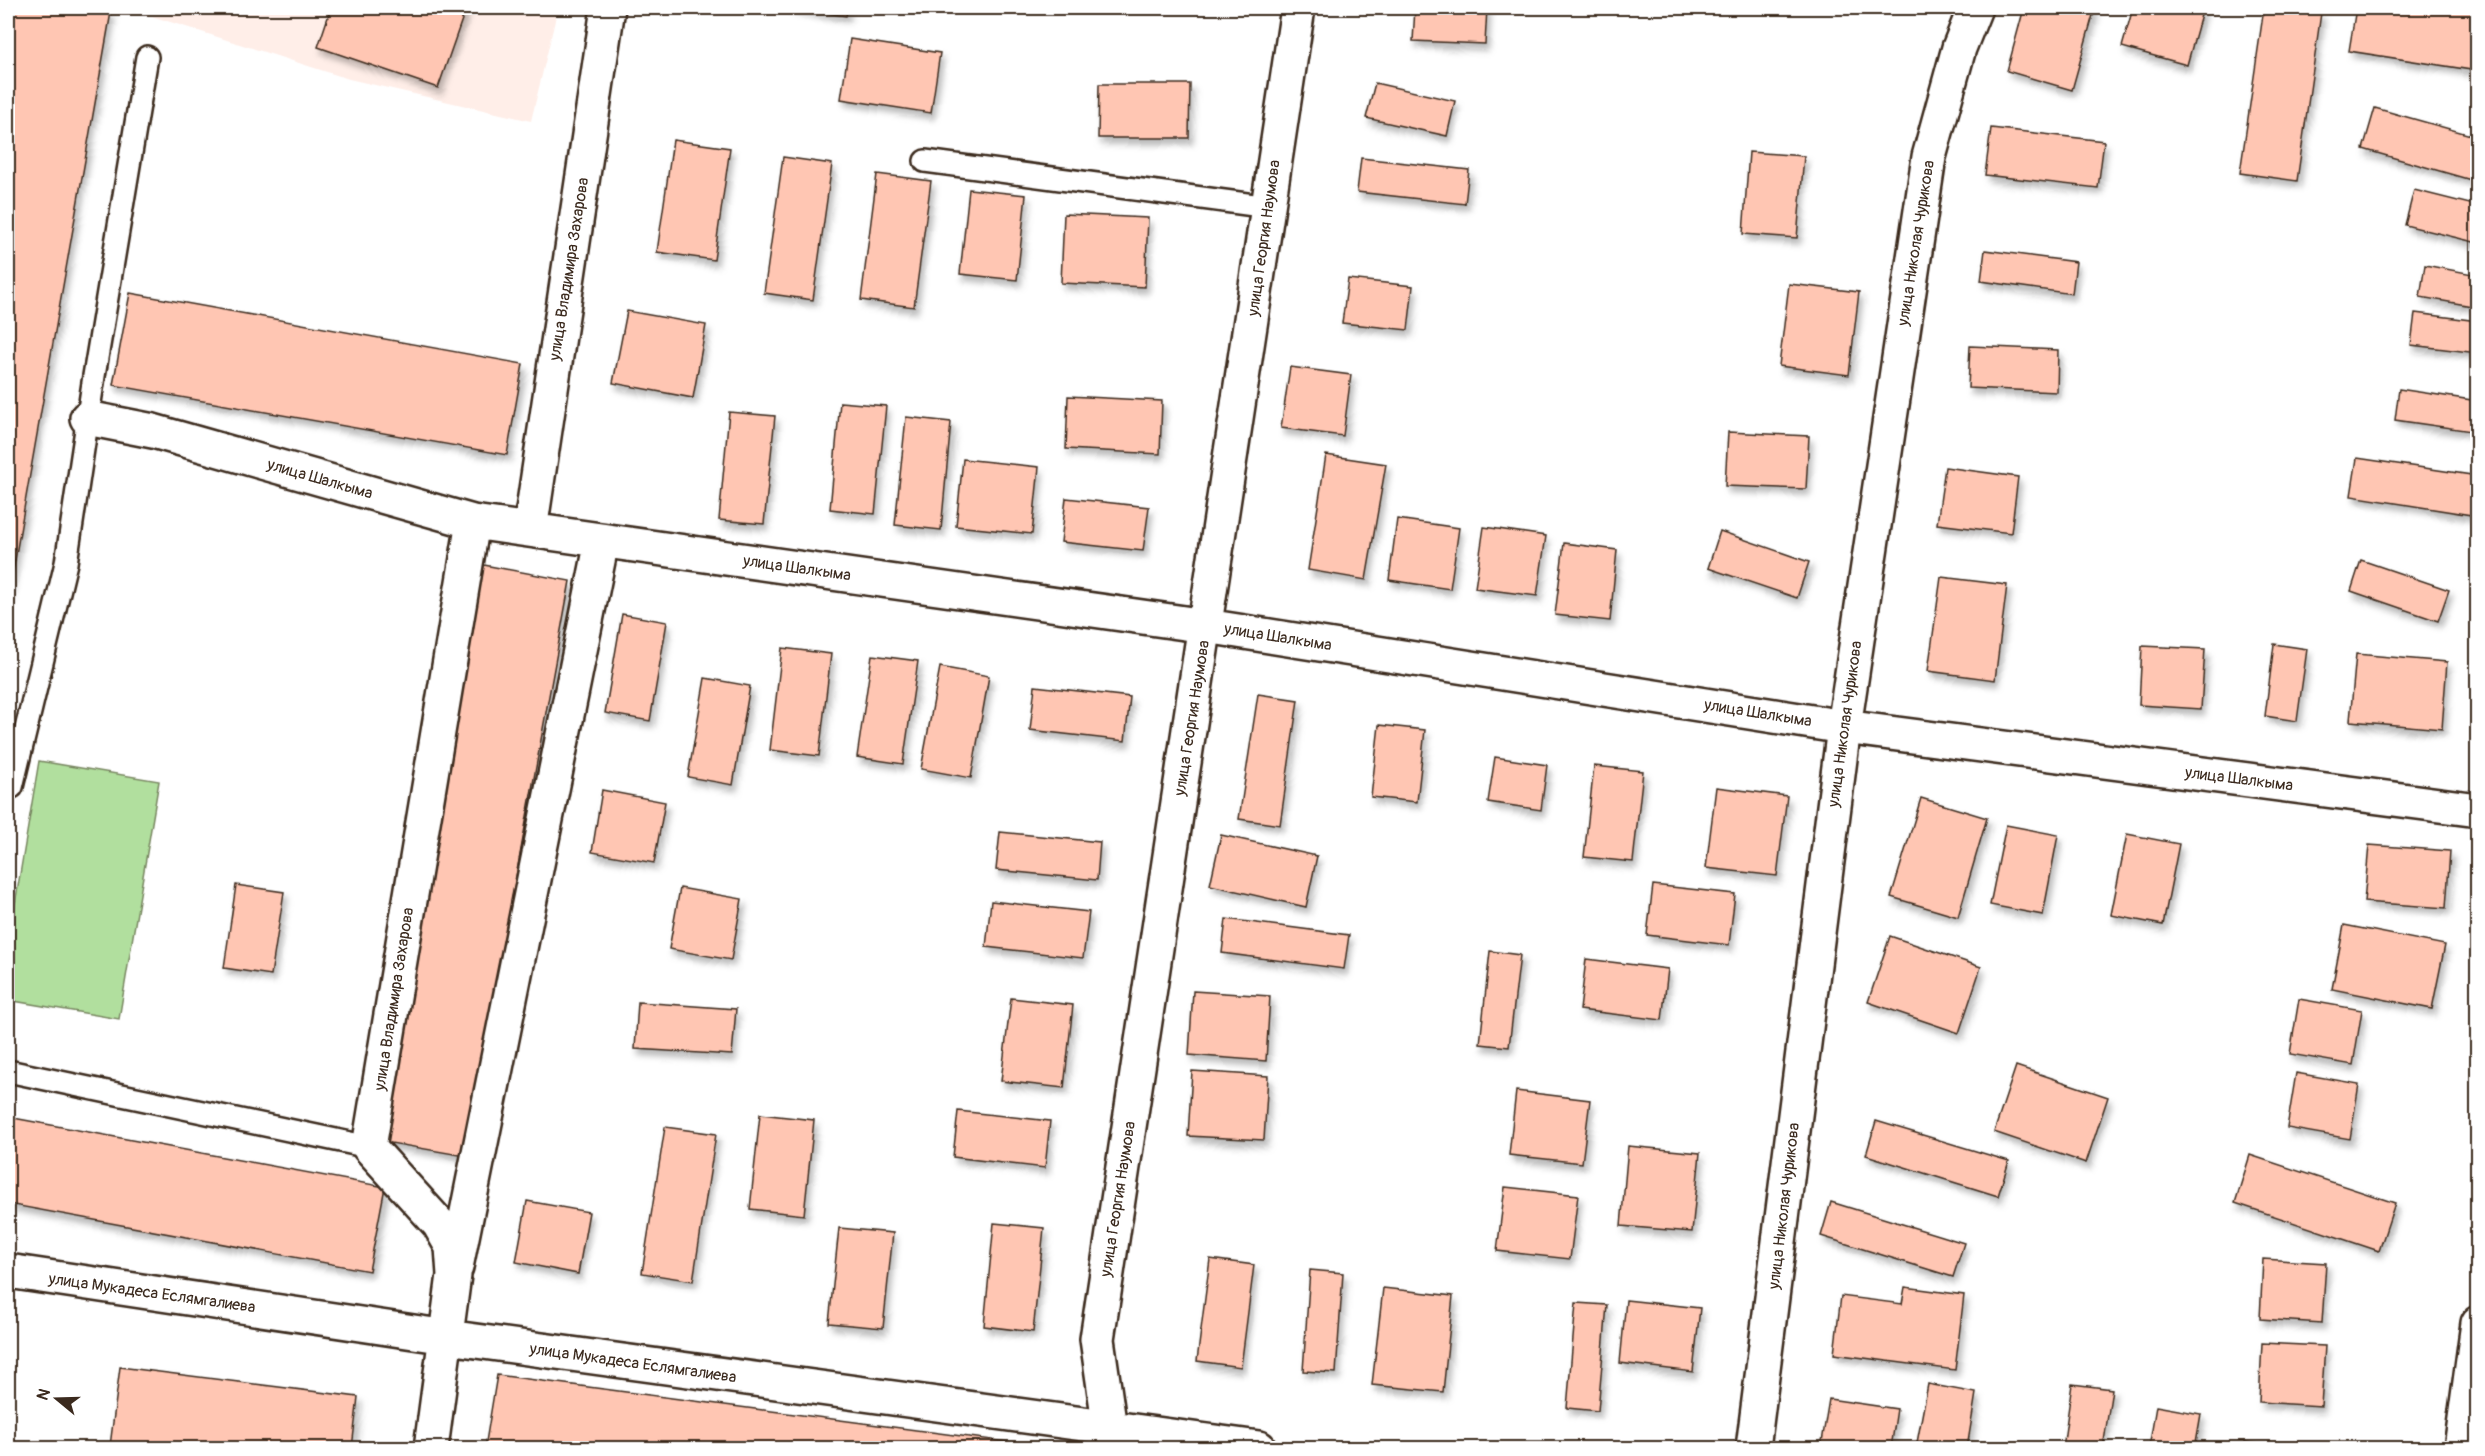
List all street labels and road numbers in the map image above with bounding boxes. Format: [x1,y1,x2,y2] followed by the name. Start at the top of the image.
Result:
[1243,159,1285,318] street label: улица Георгия Наумова
[1893,159,1939,328] street label: улица Николая Чурикова
[544,176,593,363] street label: улица Владимира Захарова
[264,454,375,504] street label: улица Шалкыма
[741,550,852,585] street label: улица Шалкыма
[1222,618,1333,655] street label: улица Шалкыма
[1170,639,1214,798] street label: улица Георгия Наумова
[1823,640,1867,809] street label: улица Николая Чурикова
[1702,694,1813,731] street label: улица Шалкыма
[2183,762,2294,796] street label: улица Шалкыма
[369,906,418,1093] street label: улица Владимира Захарова
[1096,1120,1140,1279] street label: улица Георгия Наумова
[1764,1122,1804,1291] street label: улица Николая Чурикова
[46,1268,257,1317] street label: улица Мукадеса Еслямгалиева
[527,1338,738,1387] street label: улица Мукадеса Еслямгалиева

